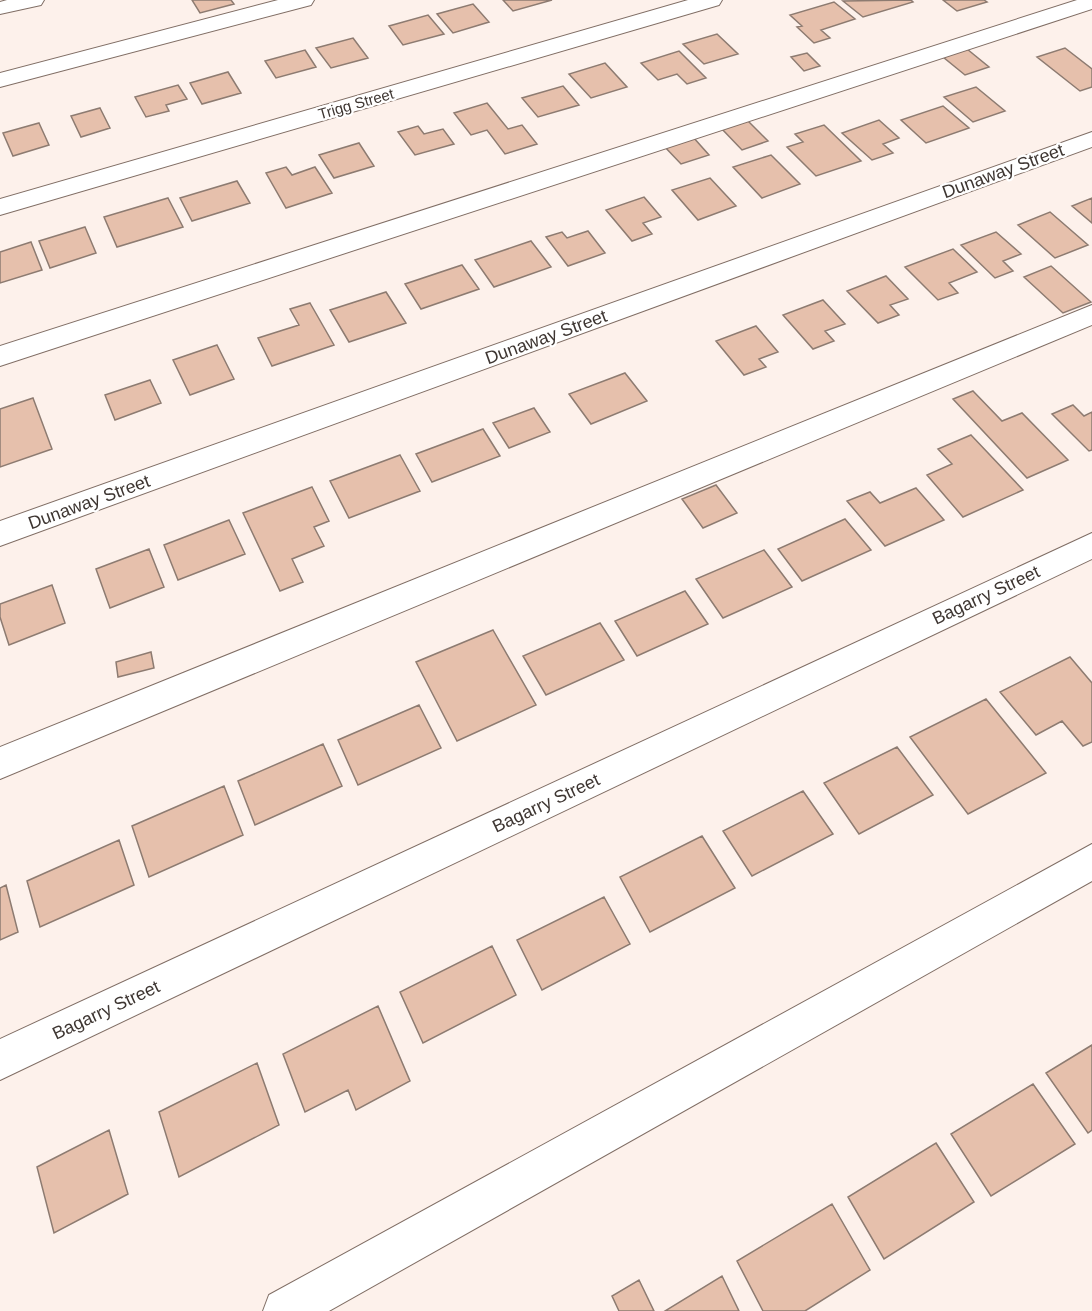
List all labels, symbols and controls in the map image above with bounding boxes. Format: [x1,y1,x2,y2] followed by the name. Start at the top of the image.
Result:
[316,84,396,122] street label: Trigg Street
[939,140,1067,202] street label: Dunaway Street
[482,306,610,368] street label: Dunaway Street
[25,471,153,533] street label: Dunaway Street
[929,561,1043,629] street label: Bagarry Street
[489,769,603,837] street label: Bagarry Street
[49,976,163,1044] street label: Bagarry Street

